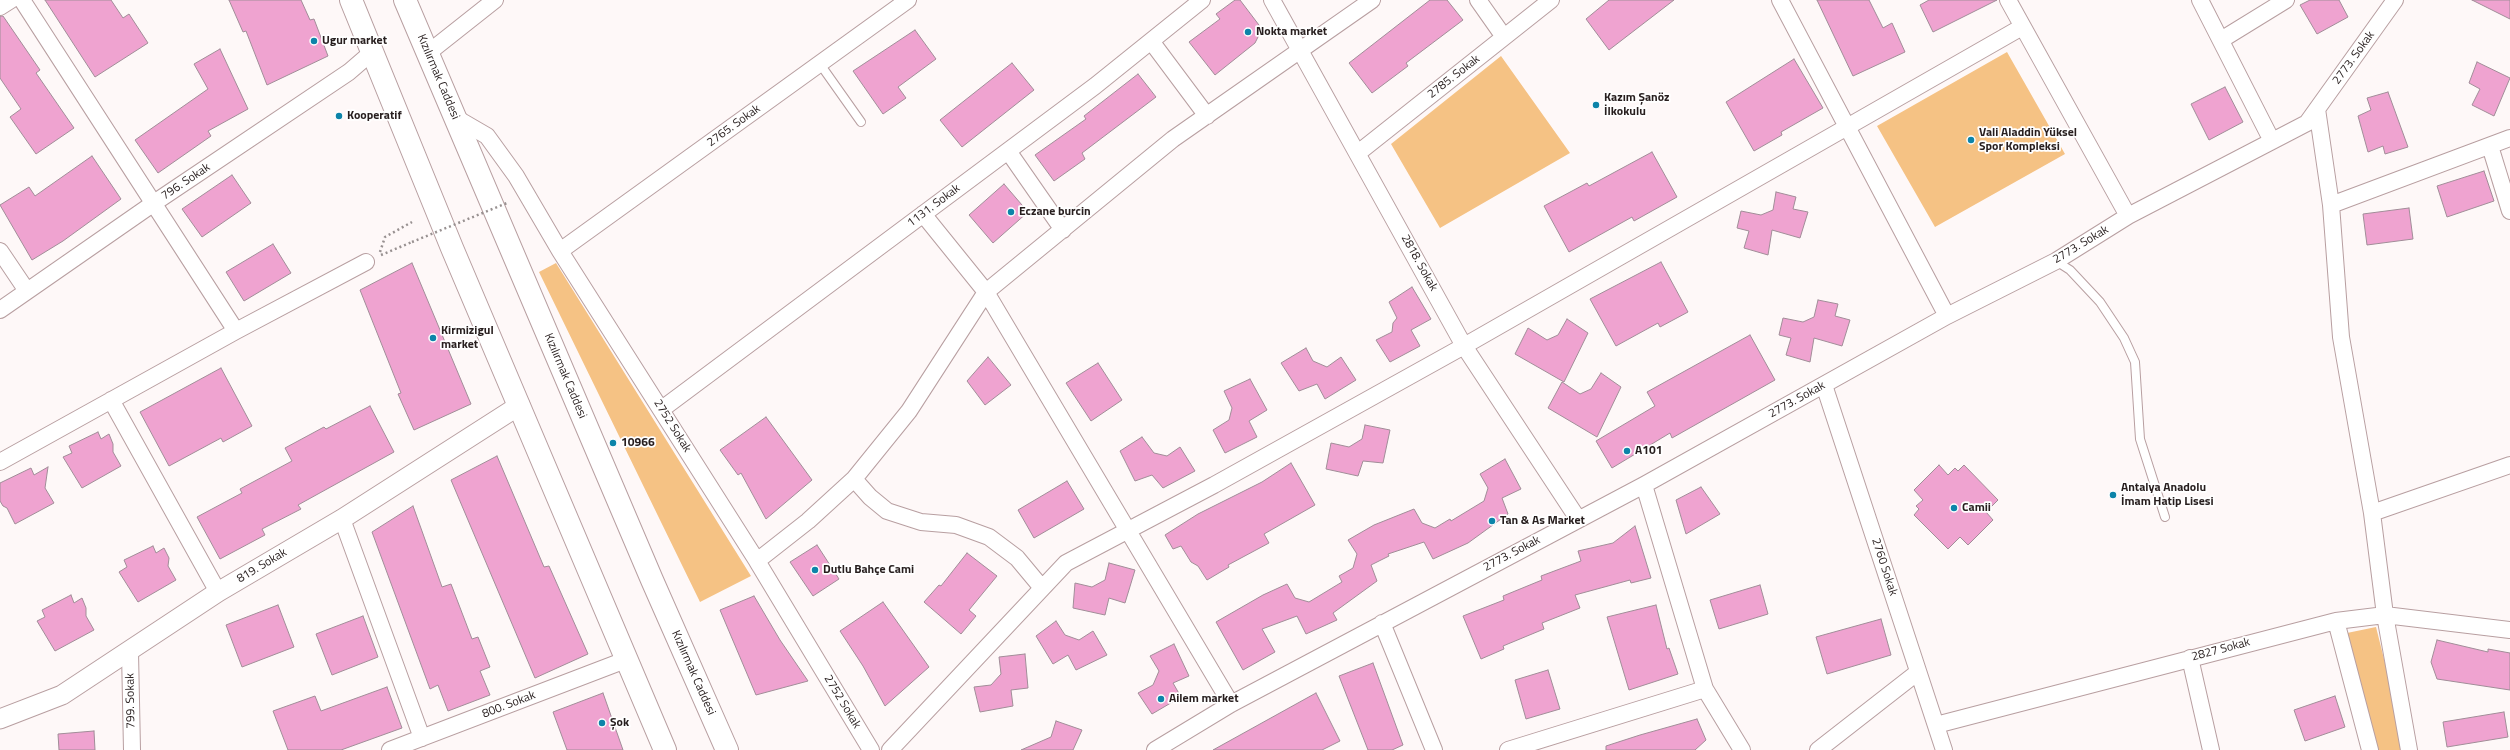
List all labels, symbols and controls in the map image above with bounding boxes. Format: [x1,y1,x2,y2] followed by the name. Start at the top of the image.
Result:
[1256,25,1327,39] place label: Nokta market
[1243,27,1253,37] marker: Nokta market
[2330,29,2378,87] street label: 2773. Sokak
[414,32,462,122] street label: Kızılırmak Caddesi
[322,34,387,48] place label: Ugur market
[309,36,319,46] marker: Ugur market
[1425,52,1483,102] street label: 2785. Sokak
[1604,91,1670,119] place label: Kazım Şanöz İlkokulu
[1591,100,1601,110] marker: Kazım Şanöz İlkokulu
[705,102,763,150] street label: 2765. Sokak
[347,109,402,123] place label: Kooperatif
[334,111,344,121] marker: Kooperatif
[1979,126,2077,154] place label: Vali Aladdin Yüksel Spor Kompleksi
[1966,135,1976,145] marker: Vali Aladdin Yüksel Spor Kompleksi
[159,160,213,204] street label: 796. Sokak
[905,181,963,231] street label: 1131. Sokak
[1019,205,1091,219] place label: Eczane burcin
[1006,207,1016,217] marker: Eczane burcin
[2051,223,2111,267] street label: 2773. Sokak
[1398,232,1440,294] street label: 2818. Sokak
[441,324,494,352] place label: Kirmizigul market
[541,331,589,421] street label: Kızılırmak Caddesi
[428,333,438,343] marker: Kirmizigul market
[1766,379,1828,421] street label: 2773. Sokak
[650,397,694,455] street label: 2752 Sokak
[621,436,655,450] place label: 10966
[608,438,618,448] marker: 10966
[1635,444,1662,458] place label: A101
[1622,446,1632,456] marker: A101
[2121,481,2214,509] place label: Antalya Anadolu İmam Hatip Lisesi
[2108,490,2118,500] marker: Antalya Anadolu İmam Hatip Lisesi
[1962,501,1991,515] place label: Camii
[1949,503,1959,513] marker: Camii
[1500,514,1585,528] place label: Tan & As Market
[1487,516,1497,526] marker: Tan & As Market
[1481,533,1543,575] street label: 2773. Sokak
[1868,536,1900,598] street label: 2760 Sokak
[234,545,290,587] street label: 819. Sokak
[823,563,914,577] place label: Dutlu Bahçe Cami
[810,565,820,575] marker: Dutlu Bahçe Cami
[668,628,718,718] street label: Kızılırmak Caddesi
[2190,635,2252,665] street label: 2827 Sokak
[123,673,139,729] street label: 799. Sokak
[820,673,864,731] street label: 2752 Sokak
[480,688,538,722] street label: 800. Sokak
[1169,692,1239,706] place label: Ailem market
[1156,694,1166,704] marker: Ailem market
[610,716,629,730] place label: Şok
[597,718,607,728] marker: Şok

